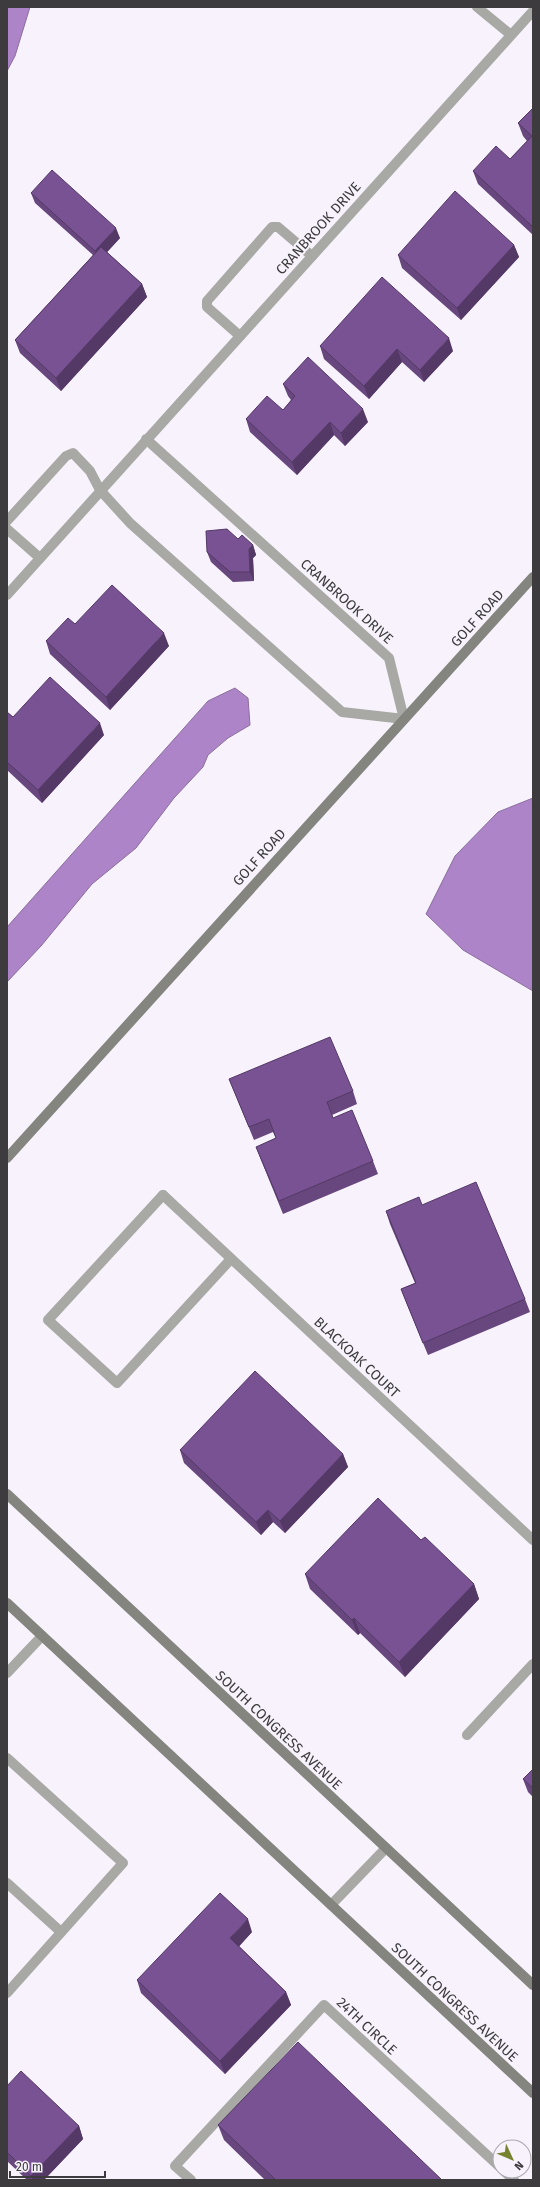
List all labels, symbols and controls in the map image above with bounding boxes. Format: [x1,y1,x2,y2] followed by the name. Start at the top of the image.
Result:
[272,178,364,278] street label: CRANBROOK DRIVE
[297,555,397,647] street label: CRANBROOK DRIVE
[447,586,507,650] street label: GOLF ROAD
[229,825,289,889] street label: GOLF ROAD
[310,1313,403,1402] street label: BLACKOAK COURT
[212,1667,345,1793] street label: SOUTH CONGRESS AVENUE
[388,1939,521,2065] street label: SOUTH CONGRESS AVENUE
[333,1994,400,2059] street label: 24TH CIRCLE
[492,2139,532,2179] north arrow
[10,2153,105,2179] scale bar
[512,2158,526,2173] text: N
[16,2160,42,2174] text: 20 m

